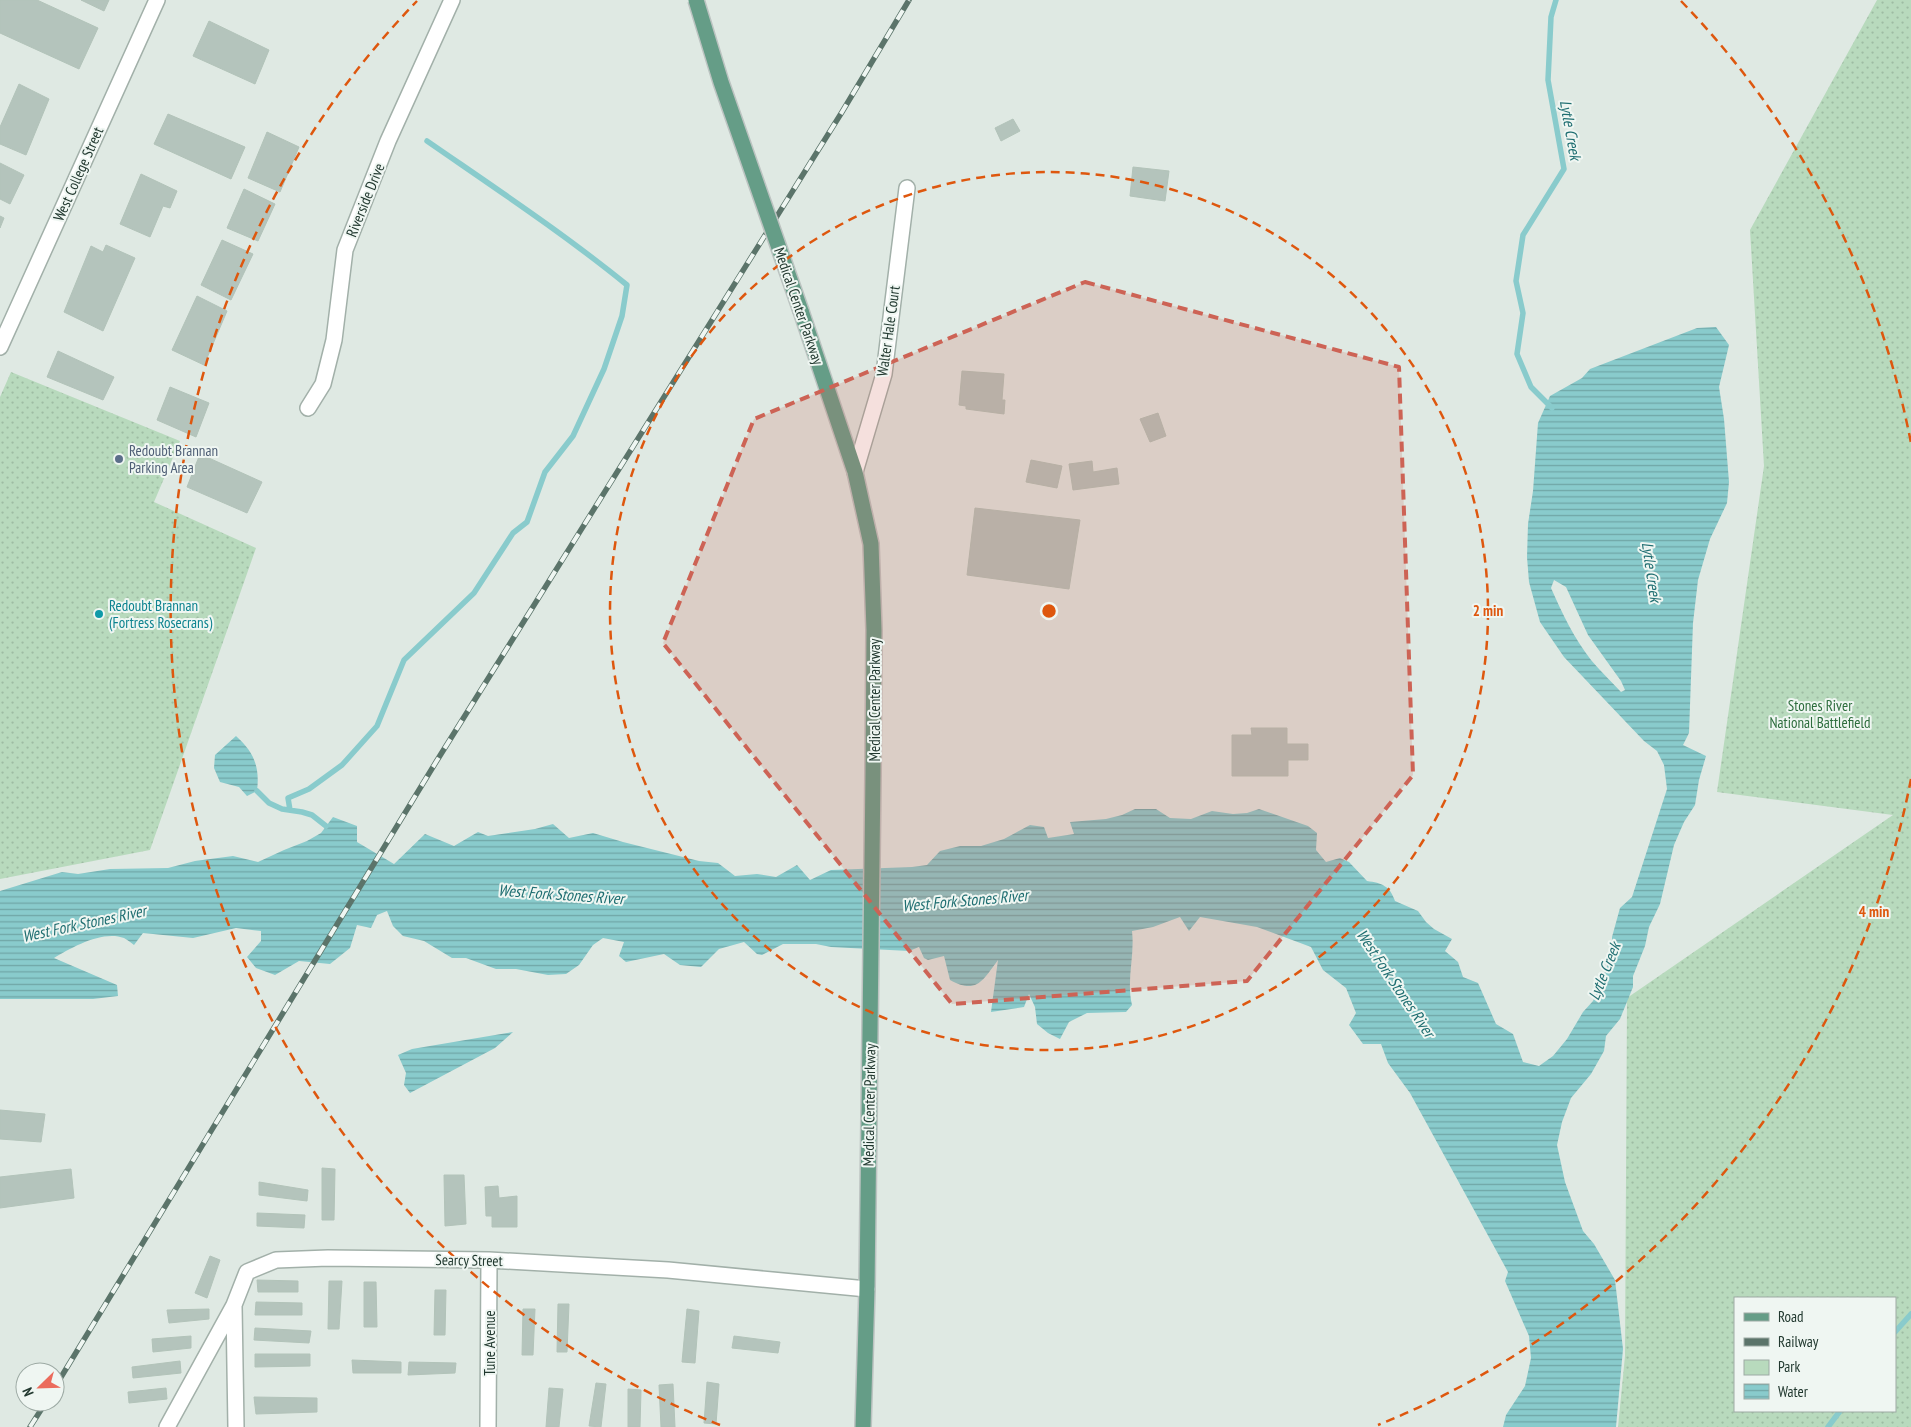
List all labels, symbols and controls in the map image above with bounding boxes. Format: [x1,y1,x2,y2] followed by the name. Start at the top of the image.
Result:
[1556,99,1586,163] water label: Lytle Creek
[49,124,107,224] street label: West College Street
[342,160,388,240] street label: Riverside Drive
[770,245,828,368] street label: Medical Center Parkway
[872,284,904,378] street label: Walter Hale Court
[129,441,218,477] place label: Redoubt Brannan Parking Area
[113,453,125,465] marker: Redoubt Brannan Parking Area
[1638,541,1666,605] water label: Lytle Creek
[109,596,213,632] place label: Redoubt Brannan (Fortress Rosecrans)
[1473,601,1503,620] text: 2 min
[1040,602,1058,620] centre of rings
[93,608,105,620] marker: Redoubt Brannan (Fortress Rosecrans)
[865,638,884,762] street label: Medical Center Parkway
[1770,696,1870,732] park label: Stones River National Battlefield
[497,880,627,909] water label: West Fork Stones River
[901,884,1031,915] water label: West Fork Stones River
[20,900,150,946] water label: West Fork Stones River
[1859,902,1889,921] text: 4 min
[1353,925,1441,1043] water label: West Fork Stones River
[1583,938,1625,1003] water label: Lytle Creek
[858,1043,880,1167] street label: Medical Center Parkway
[435,1250,503,1270] street label: Searcy Street
[1734,1297,1896,1412] legend
[1778,1307,1804,1326] text: Road
[480,1310,499,1376] street label: Tune Avenue
[1778,1332,1819,1351] text: Railway
[1778,1357,1800,1376] text: Park
[15,1362,65,1412] north arrow
[1778,1382,1809,1401] text: Water
[18,1385,38,1399] text: N

